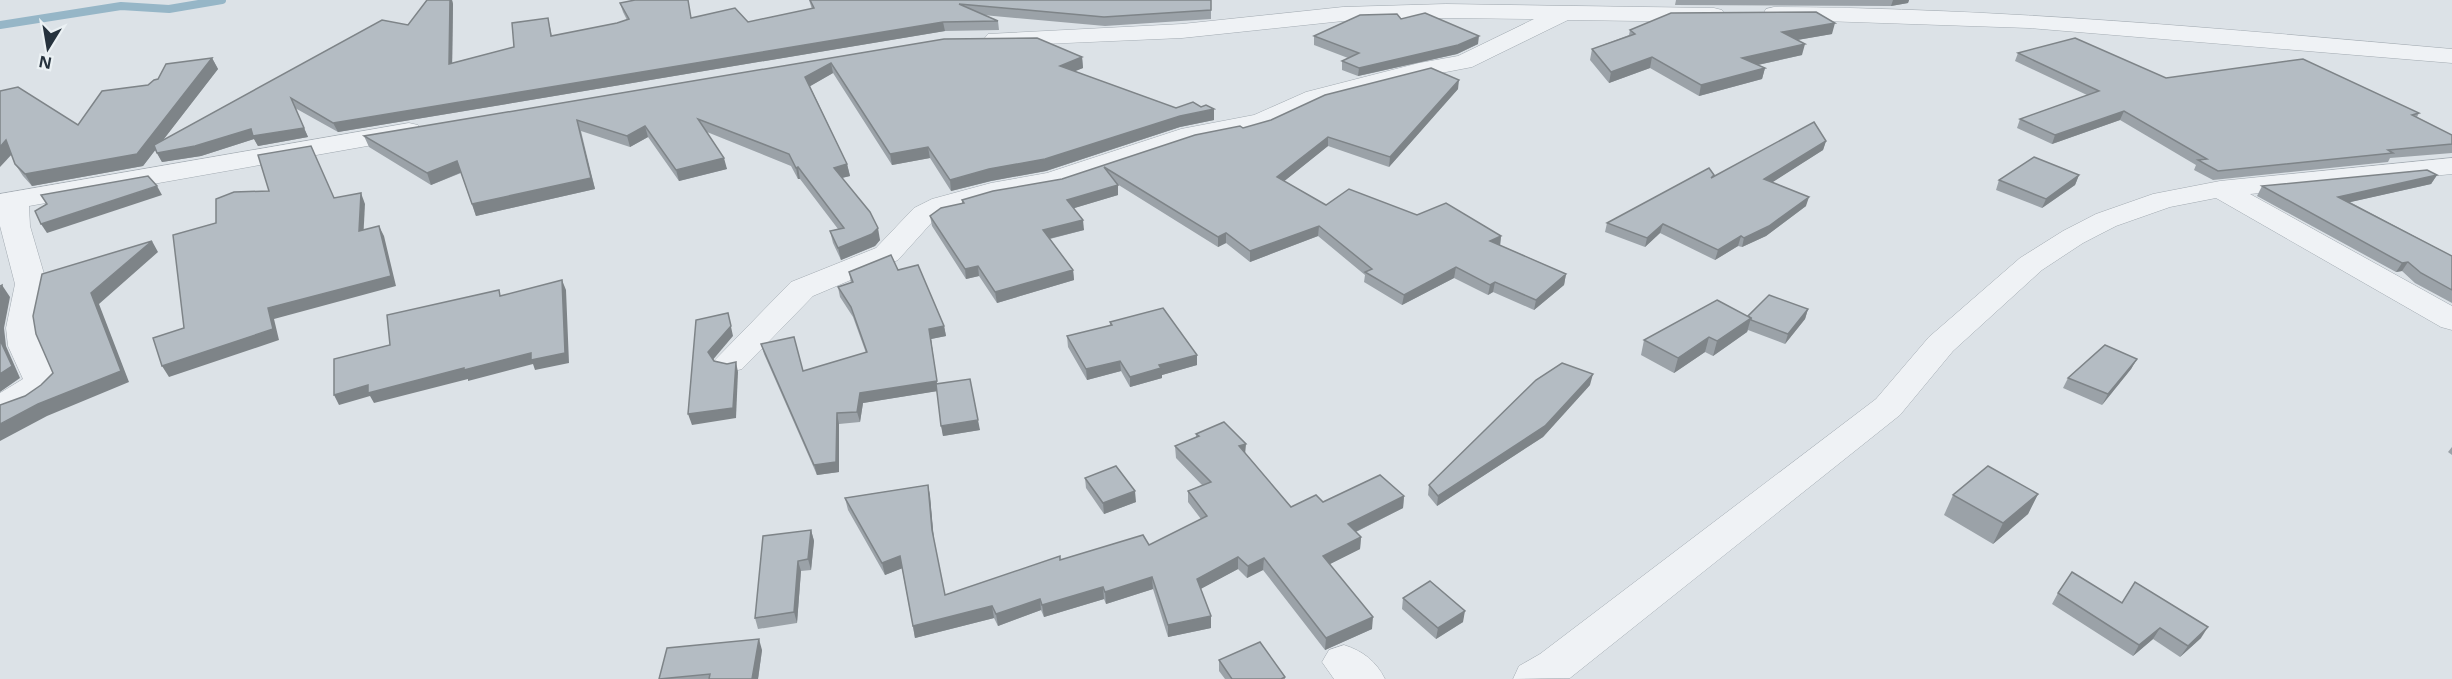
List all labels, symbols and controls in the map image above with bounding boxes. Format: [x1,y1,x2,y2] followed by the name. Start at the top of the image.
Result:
[18,18,78,78] north arrow
[37,51,54,75] text: N

